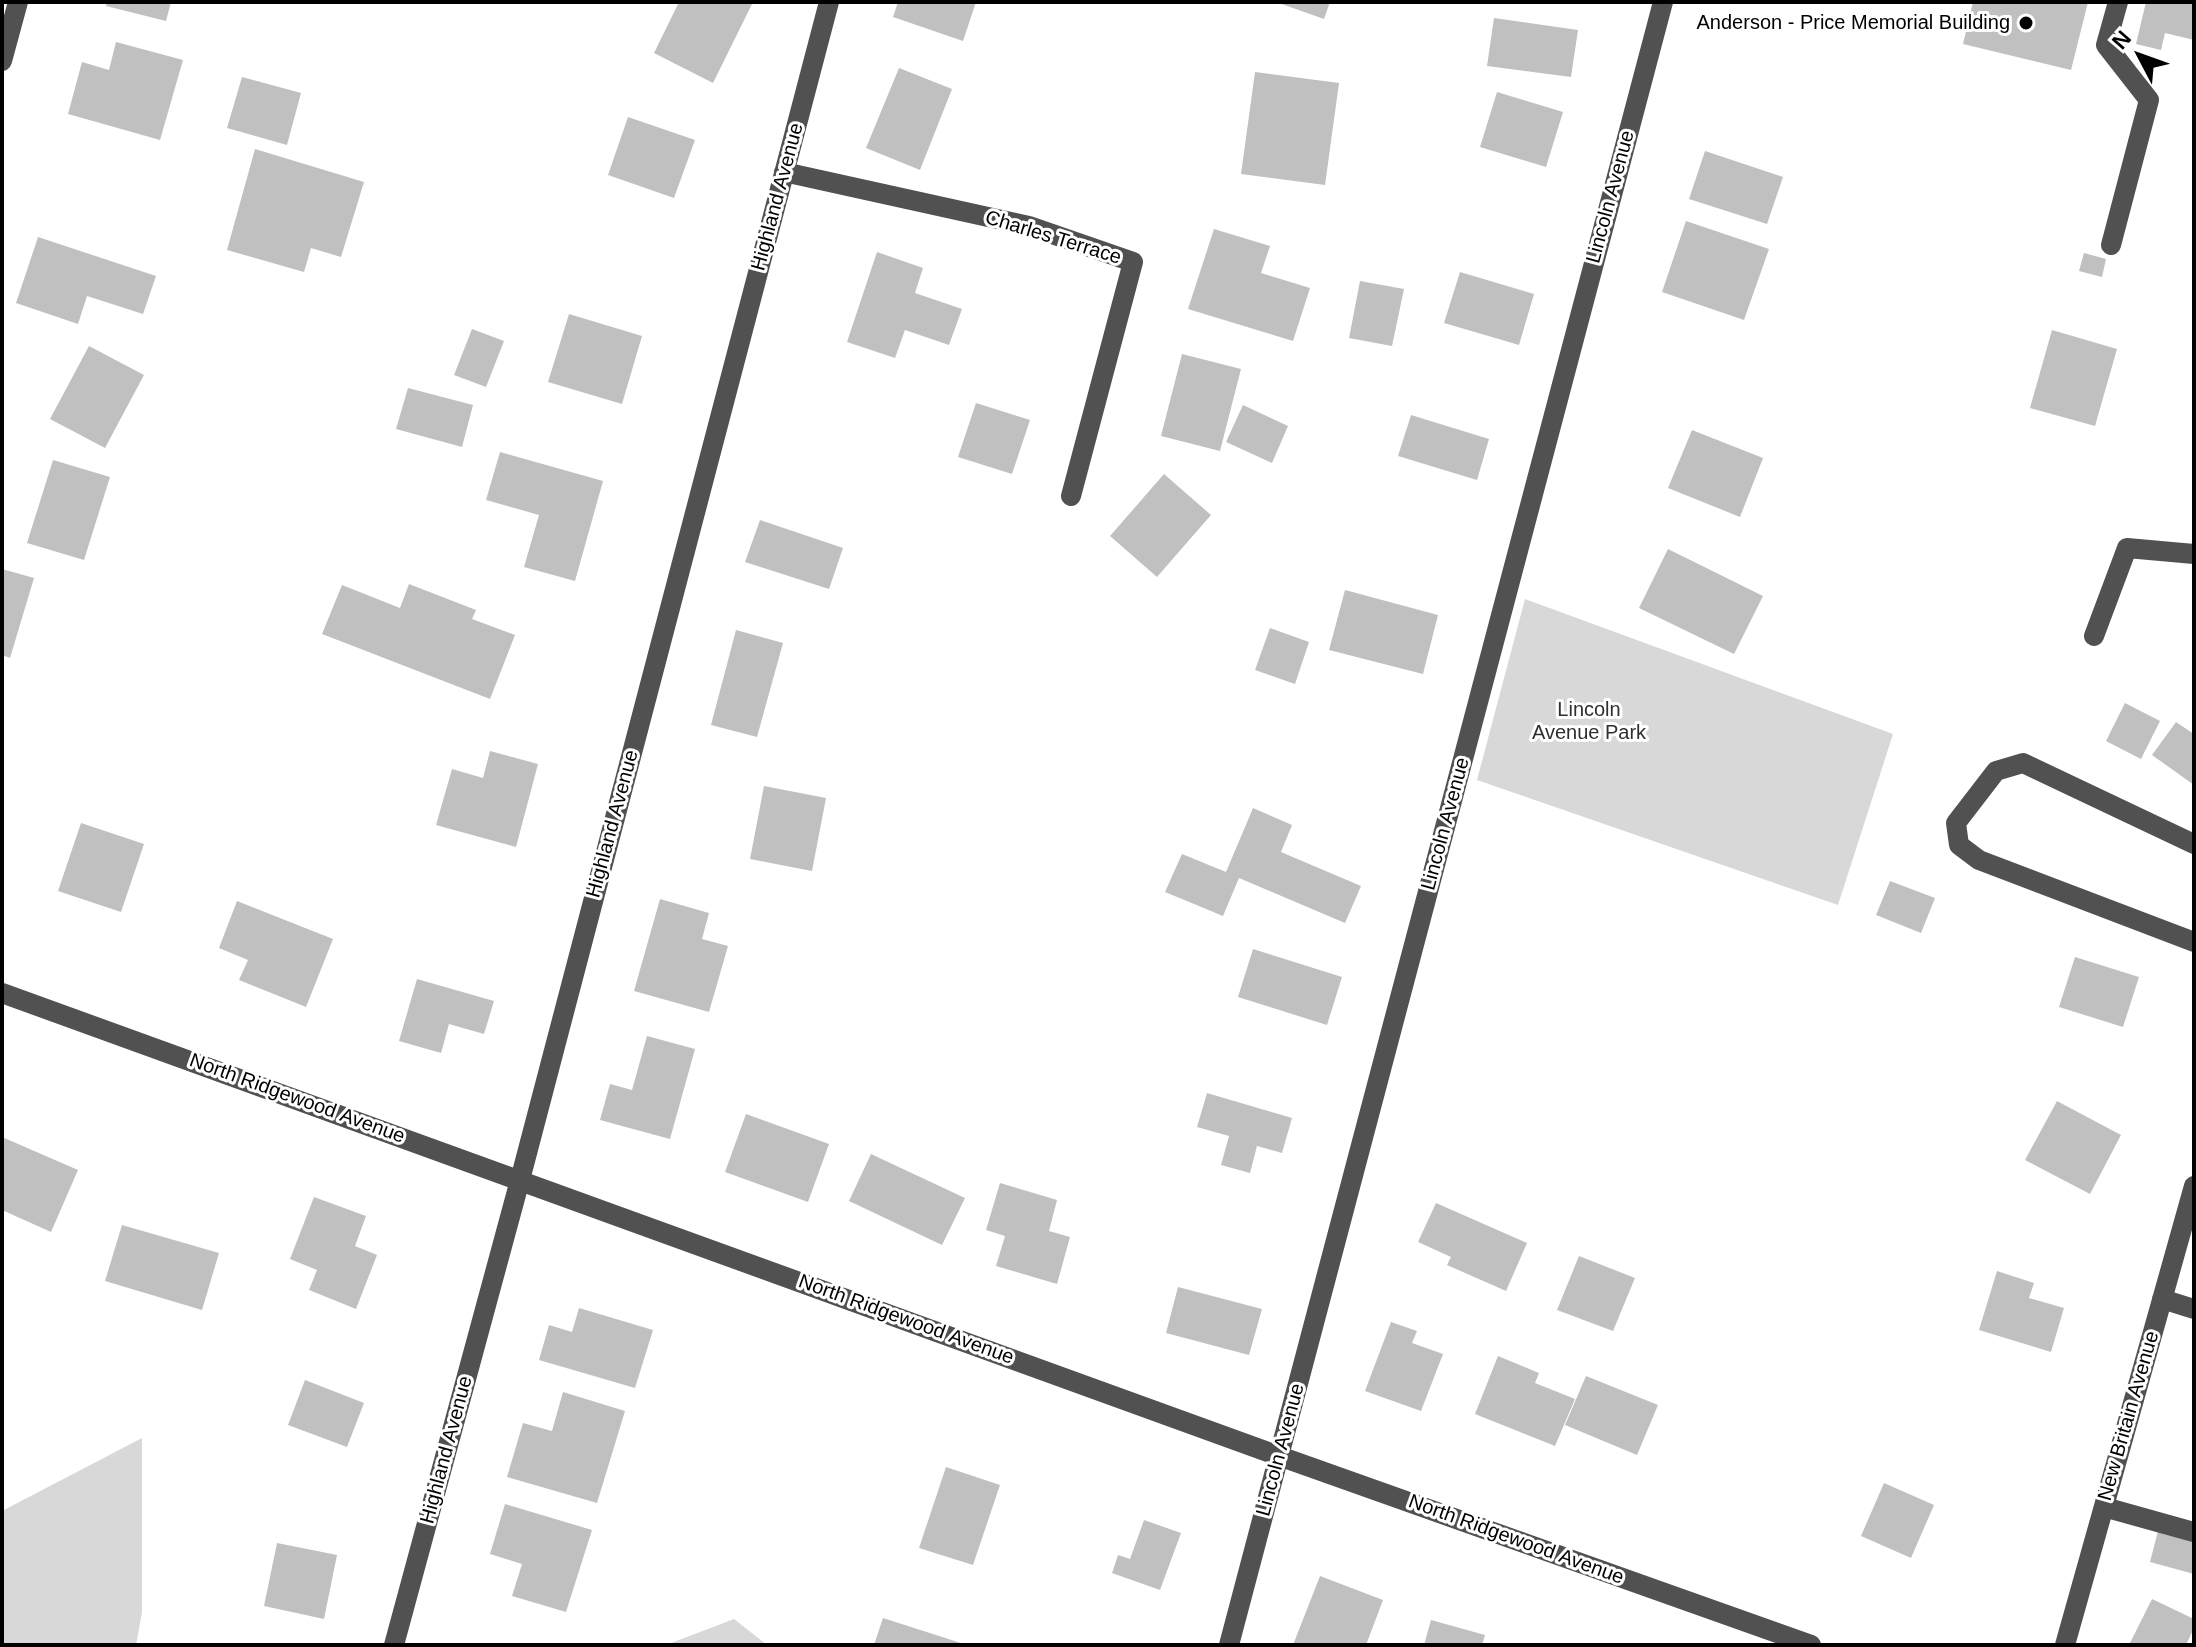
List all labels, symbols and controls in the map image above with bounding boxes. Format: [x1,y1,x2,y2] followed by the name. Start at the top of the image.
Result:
[1697,11,2010,35] place label: Anderson - Price Memorial Building
[2017,14,2035,32] marker: Anderson - Price Memorial Building
[2100,16,2180,96] north arrow
[2107,26,2136,54] text: N
[747,120,809,274] street label: Highland Avenue
[1582,128,1640,266] street label: Lincoln Avenue
[982,206,1124,270] street label: Charles Terrace
[1532,698,1646,745] park label: Lincoln Avenue Park
[582,747,644,901] street label: Highland Avenue
[1417,755,1475,893] street label: Lincoln Avenue
[186,1049,408,1149] street label: North Ridgewood Avenue
[795,1270,1017,1370] street label: North Ridgewood Avenue
[2093,1328,2165,1504] street label: New Britain Avenue
[416,1373,478,1527] street label: Highland Avenue
[1252,1381,1310,1519] street label: Lincoln Avenue
[1405,1490,1627,1590] street label: North Ridgewood Avenue

